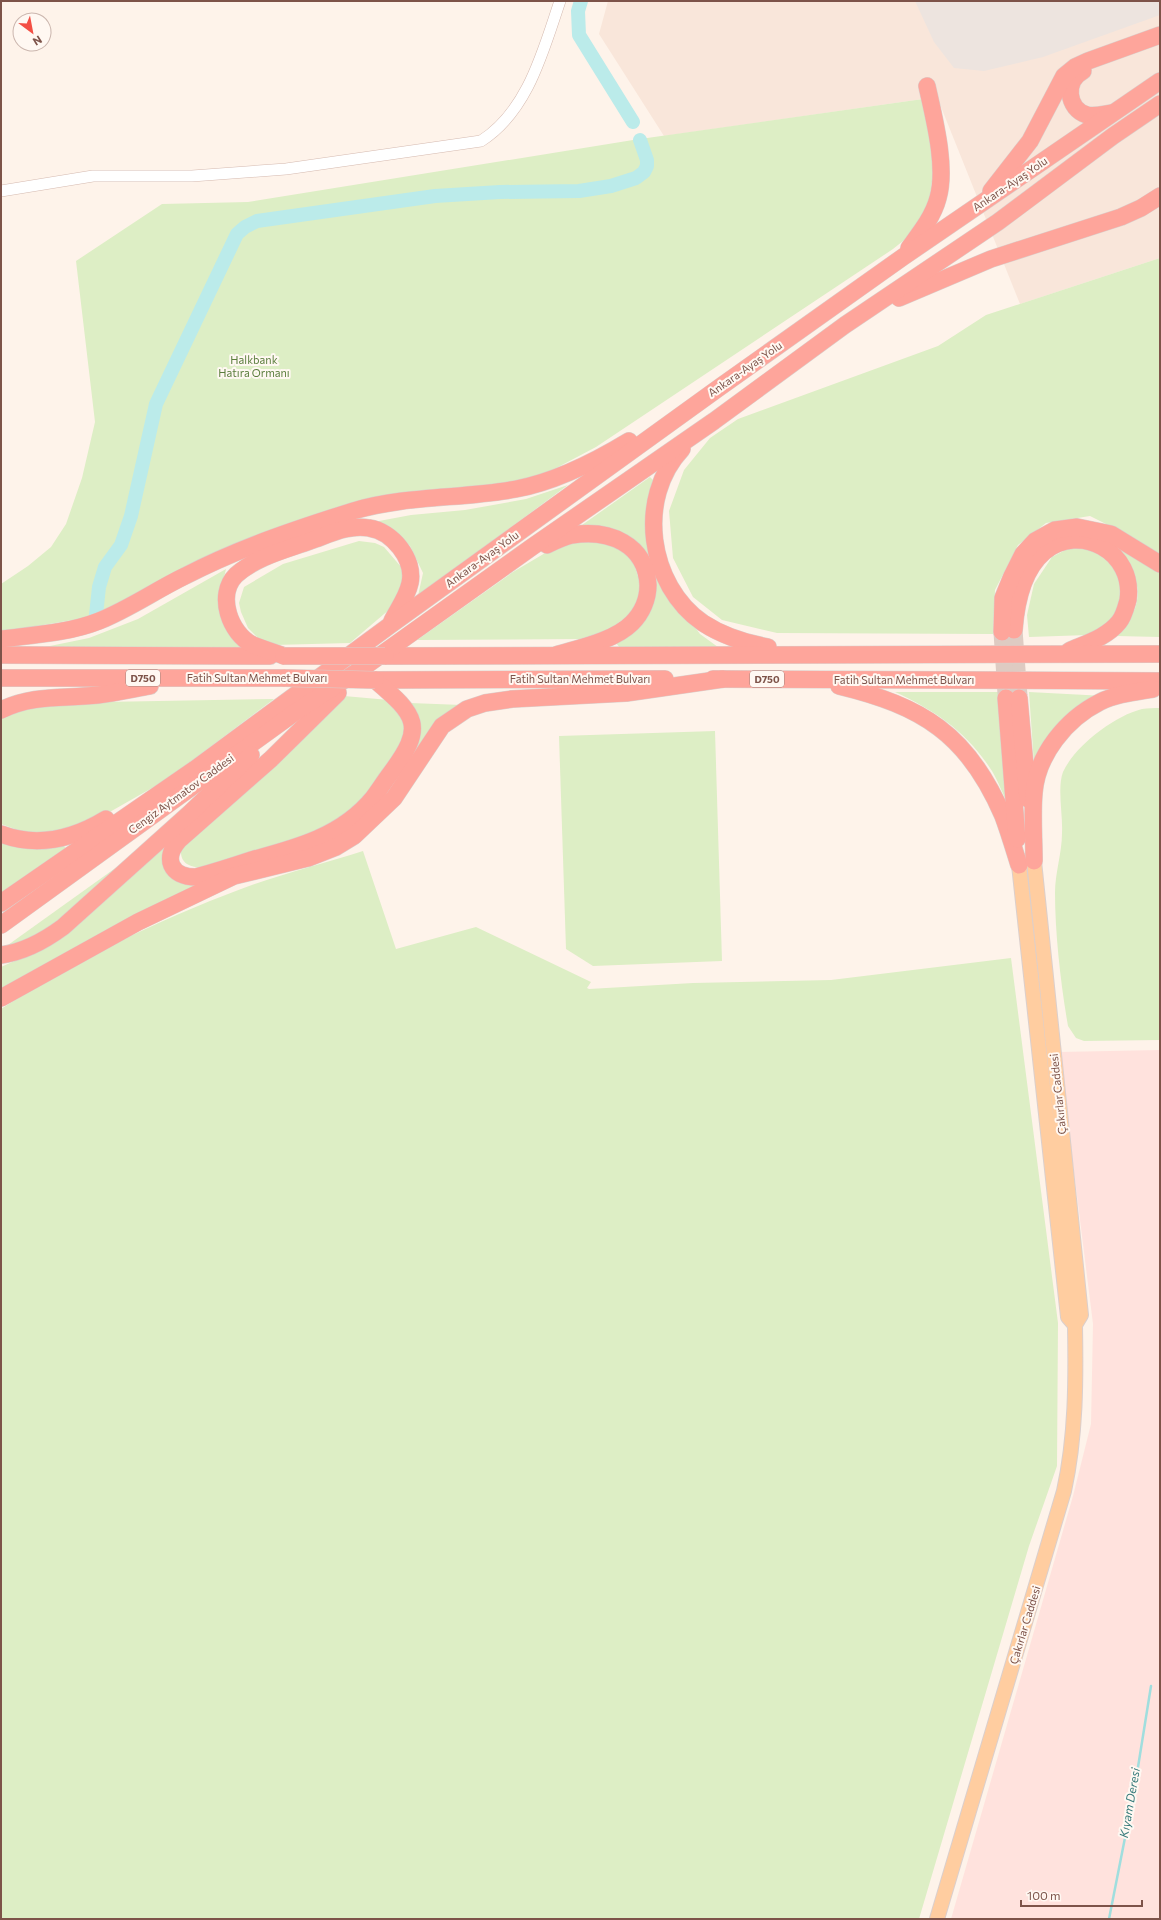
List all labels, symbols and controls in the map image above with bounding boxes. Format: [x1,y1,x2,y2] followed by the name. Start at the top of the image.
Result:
[12,12,52,52] north arrow
[31,33,45,49] text: N
[970,154,1050,213] street label: Ankara-Ayaş Yolu
[705,338,784,399] street label: Ankara-Ayaş Yolu
[218,353,290,379] park label: Halkbank Hatıra Ormanı
[443,528,521,590] street label: Ankara-Ayaş Yolu
[126,670,160,686] road number: D750
[187,671,327,684] street label: Fatih Sultan Mehmet Bulvarı
[750,671,784,687] road number: D750
[510,672,650,685] street label: Fatih Sultan Mehmet Bulvarı
[834,673,974,686] street label: Fatih Sultan Mehmet Bulvarı
[126,751,236,836] street label: Cengiz Aytmatov Caddesi
[1047,1053,1068,1135] street label: Çakırlar Caddesi
[1006,1584,1043,1666] street label: Çakırlar Caddesi
[1116,1766,1142,1839] water label: Kıyam Deresi
[1021,1882,1142,1908] scale bar
[1027,1888,1061,1902] text: 100 m

